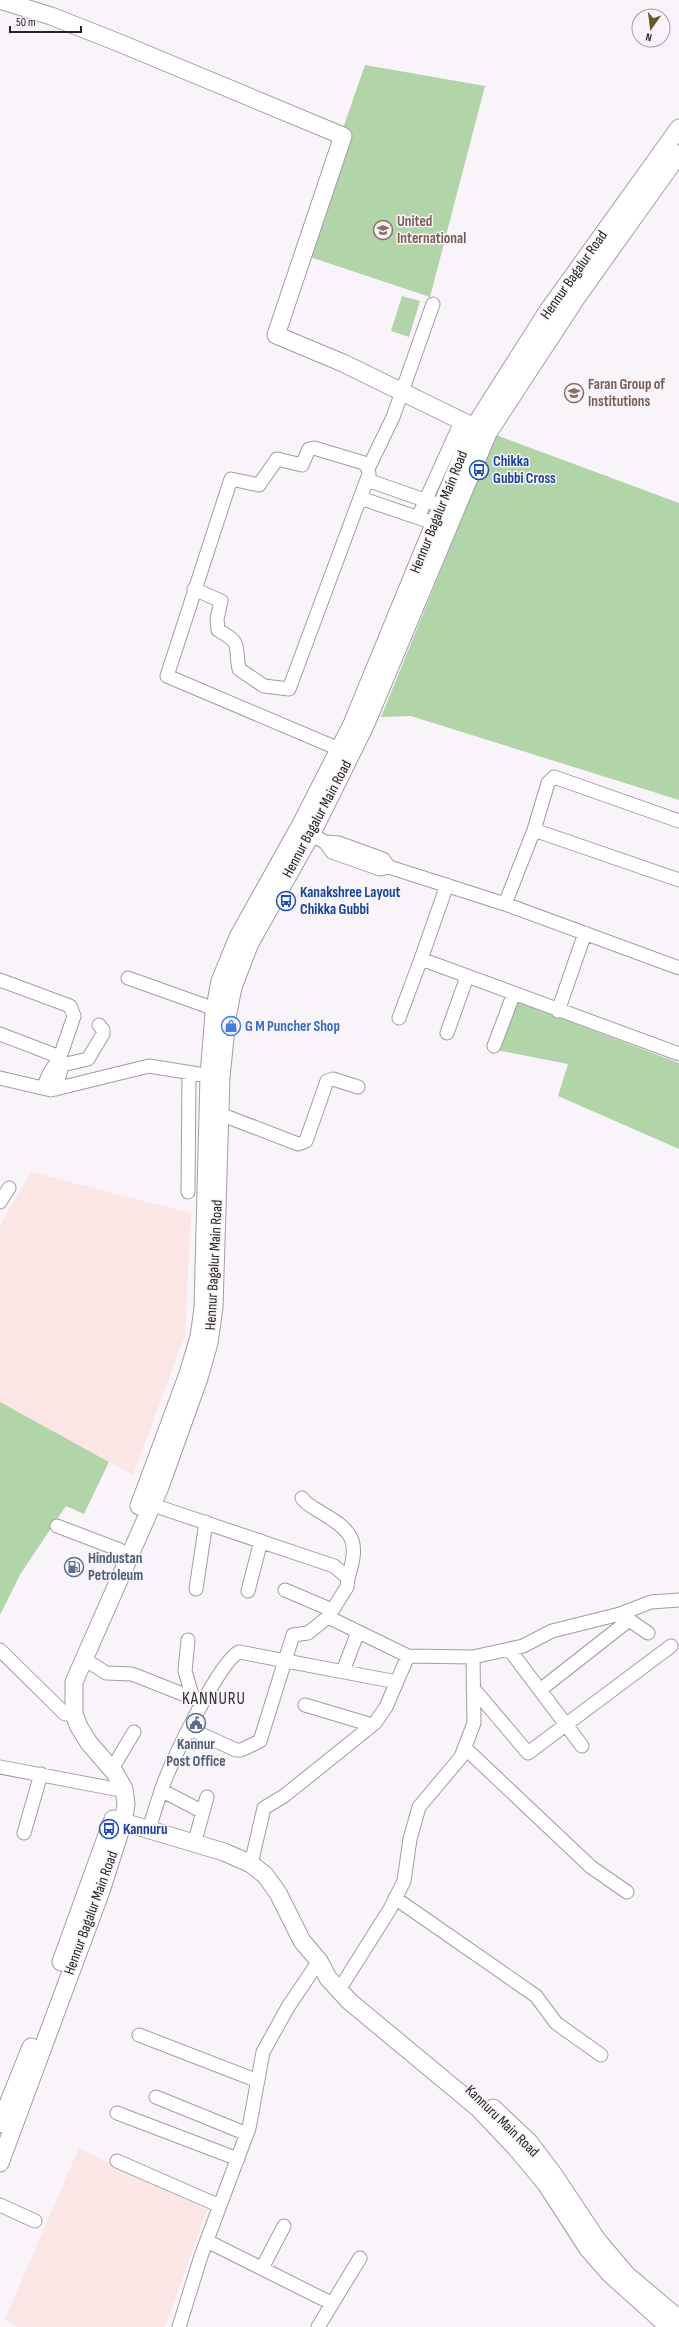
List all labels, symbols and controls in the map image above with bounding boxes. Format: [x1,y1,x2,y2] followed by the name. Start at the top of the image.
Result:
[10,8,81,34] scale bar
[631,8,671,48] north arrow
[16,15,36,30] text: 50 m
[644,30,653,44] text: N
[397,212,466,248] place label: United International
[372,219,394,241] school or university icon: United International
[536,227,612,323] street label: Hennur Bagalur Road
[588,375,665,411] place label: Faran Group of Institutions
[563,382,585,404] school or university icon: Faran Group of Institutions
[406,448,472,576] street label: Hennur Bagalur Main Road
[493,452,556,488] place label: Chikka Gubbi Cross
[468,459,490,481] bus stop icon: Chikka Gubbi Cross
[278,757,356,881] street label: Hennur Bagalur Main Road
[300,883,401,919] place label: Kanakshree Layout Chikka Gubbi
[275,890,297,912] bus stop icon: Kanakshree Layout Chikka Gubbi
[220,1015,242,1037] shop icon: G M Puncher Shop
[245,1017,340,1036] place label: G M Puncher Shop
[201,1199,227,1331] street label: Hennur Bagalur Main Road
[88,1549,143,1585] place label: Hindustan Petroleum
[63,1556,85,1578] fuel station icon: Hindustan Petroleum
[182,1689,246,1709] district label: KANNURU
[185,1712,207,1734] public building icon: Kannur Post Office
[166,1735,226,1771] place label: Kannur Post Office
[98,1818,120,1840] bus stop icon: Kannuru
[123,1820,167,1839] place label: Kannuru
[60,1848,122,1978] street label: Hennur Bagalur Main Road
[461,2081,543,2161] street label: Kannuru Main Road

